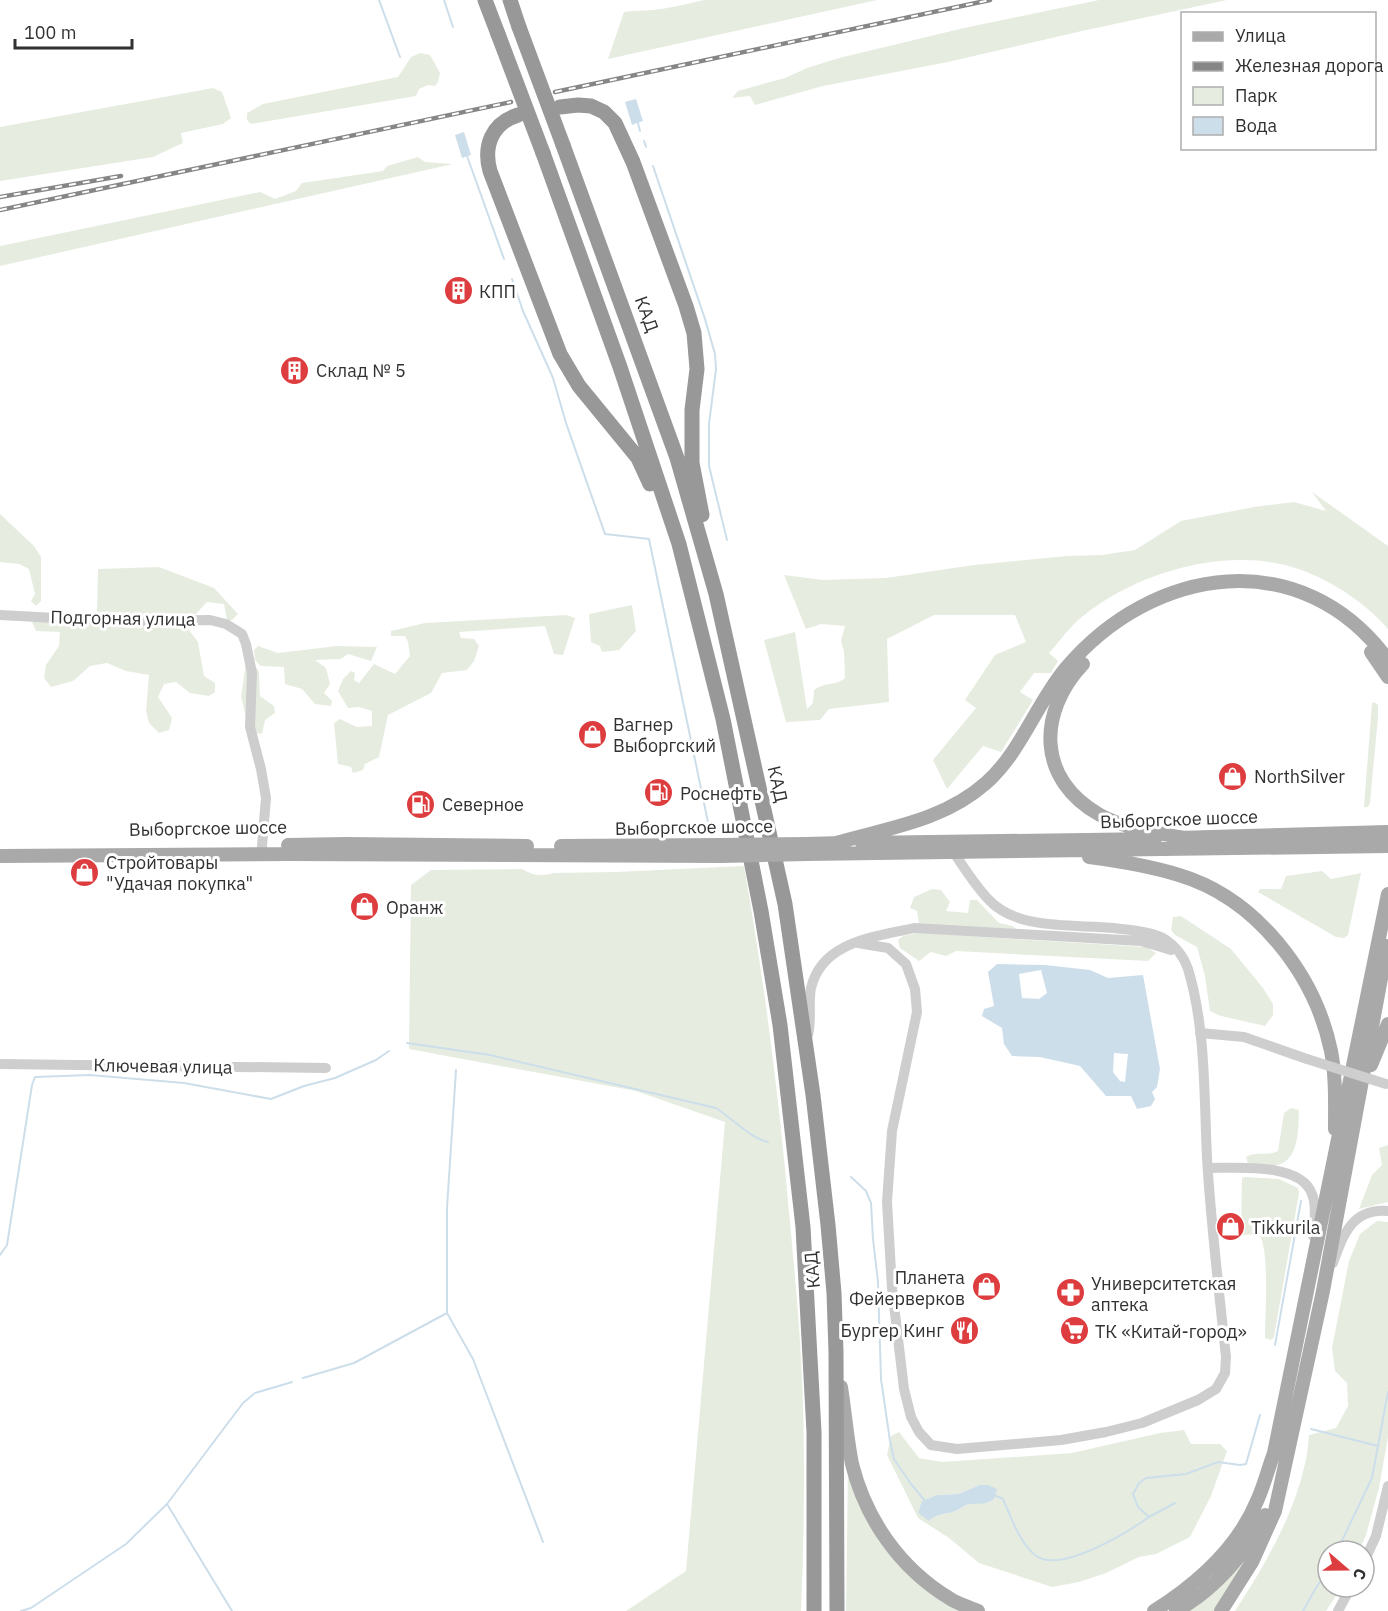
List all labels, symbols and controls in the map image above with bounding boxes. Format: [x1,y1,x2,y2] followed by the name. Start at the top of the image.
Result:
[15,12,132,50] scale bar
[1181,12,1376,150] legend
[24,21,76,44] text: 100 m
[1235,24,1286,47] text: Улица
[1235,54,1384,77] text: Железная дорога
[1235,84,1278,107] text: Парк
[1235,114,1278,137] text: Вода
[442,275,474,307] building icon: КПП
[479,280,516,303] place label: КПП
[630,293,664,335] street label: КАД
[279,354,311,386] building icon: Склад № 5
[316,359,406,382] place label: Склад № 5
[50,605,196,631] street label: Подгорная улица
[613,713,716,757] place label: Вагнер Выборгский
[576,718,608,750] shop icon: Вагнер Выборгский
[1217,760,1249,792] shop icon: NorthSilver
[763,763,793,805] street label: КАД
[1254,765,1345,788] place label: NorthSilver
[643,777,675,809] fuel station icon: Роснефть
[680,782,761,805] place label: Роснефть
[405,788,437,820] fuel station icon: Северное
[442,793,524,816] place label: Северное
[1100,805,1258,833] street label: Выборгское шоссе
[615,814,773,840] street label: Выборгское шоссе
[129,815,287,841] street label: Выборгское шоссе
[106,851,253,895] place label: Cтройтовары "Удачая покупка"
[69,856,101,888] shop icon: Cтройтовары "Удачая покупка"
[349,891,381,923] shop icon: Оранж
[386,896,443,919] place label: Оранж
[93,1053,233,1079] street label: Ключевая улица
[1214,1211,1246,1243] shop icon: Tikkurila
[1251,1216,1321,1239] place label: Tikkurila
[799,1251,825,1289] street label: КАД
[849,1266,965,1310] place label: Планета Фейерверков
[970,1271,1002,1303] shop icon: Планета Фейерверков
[1091,1272,1236,1316] place label: Университетская аптека
[1054,1277,1086,1309] pharmacy icon: Университетская аптека
[949,1314,981,1346] restaurant icon: Бургер Кинг
[1058,1315,1090,1347] supermarket icon: ТК «Китай-город»
[841,1319,944,1342] place label: Бургер Кинг
[1095,1320,1247,1343] place label: ТК «Китай-город»
[1316,1539,1376,1599] north arrow
[1349,1566,1371,1582] text: С

